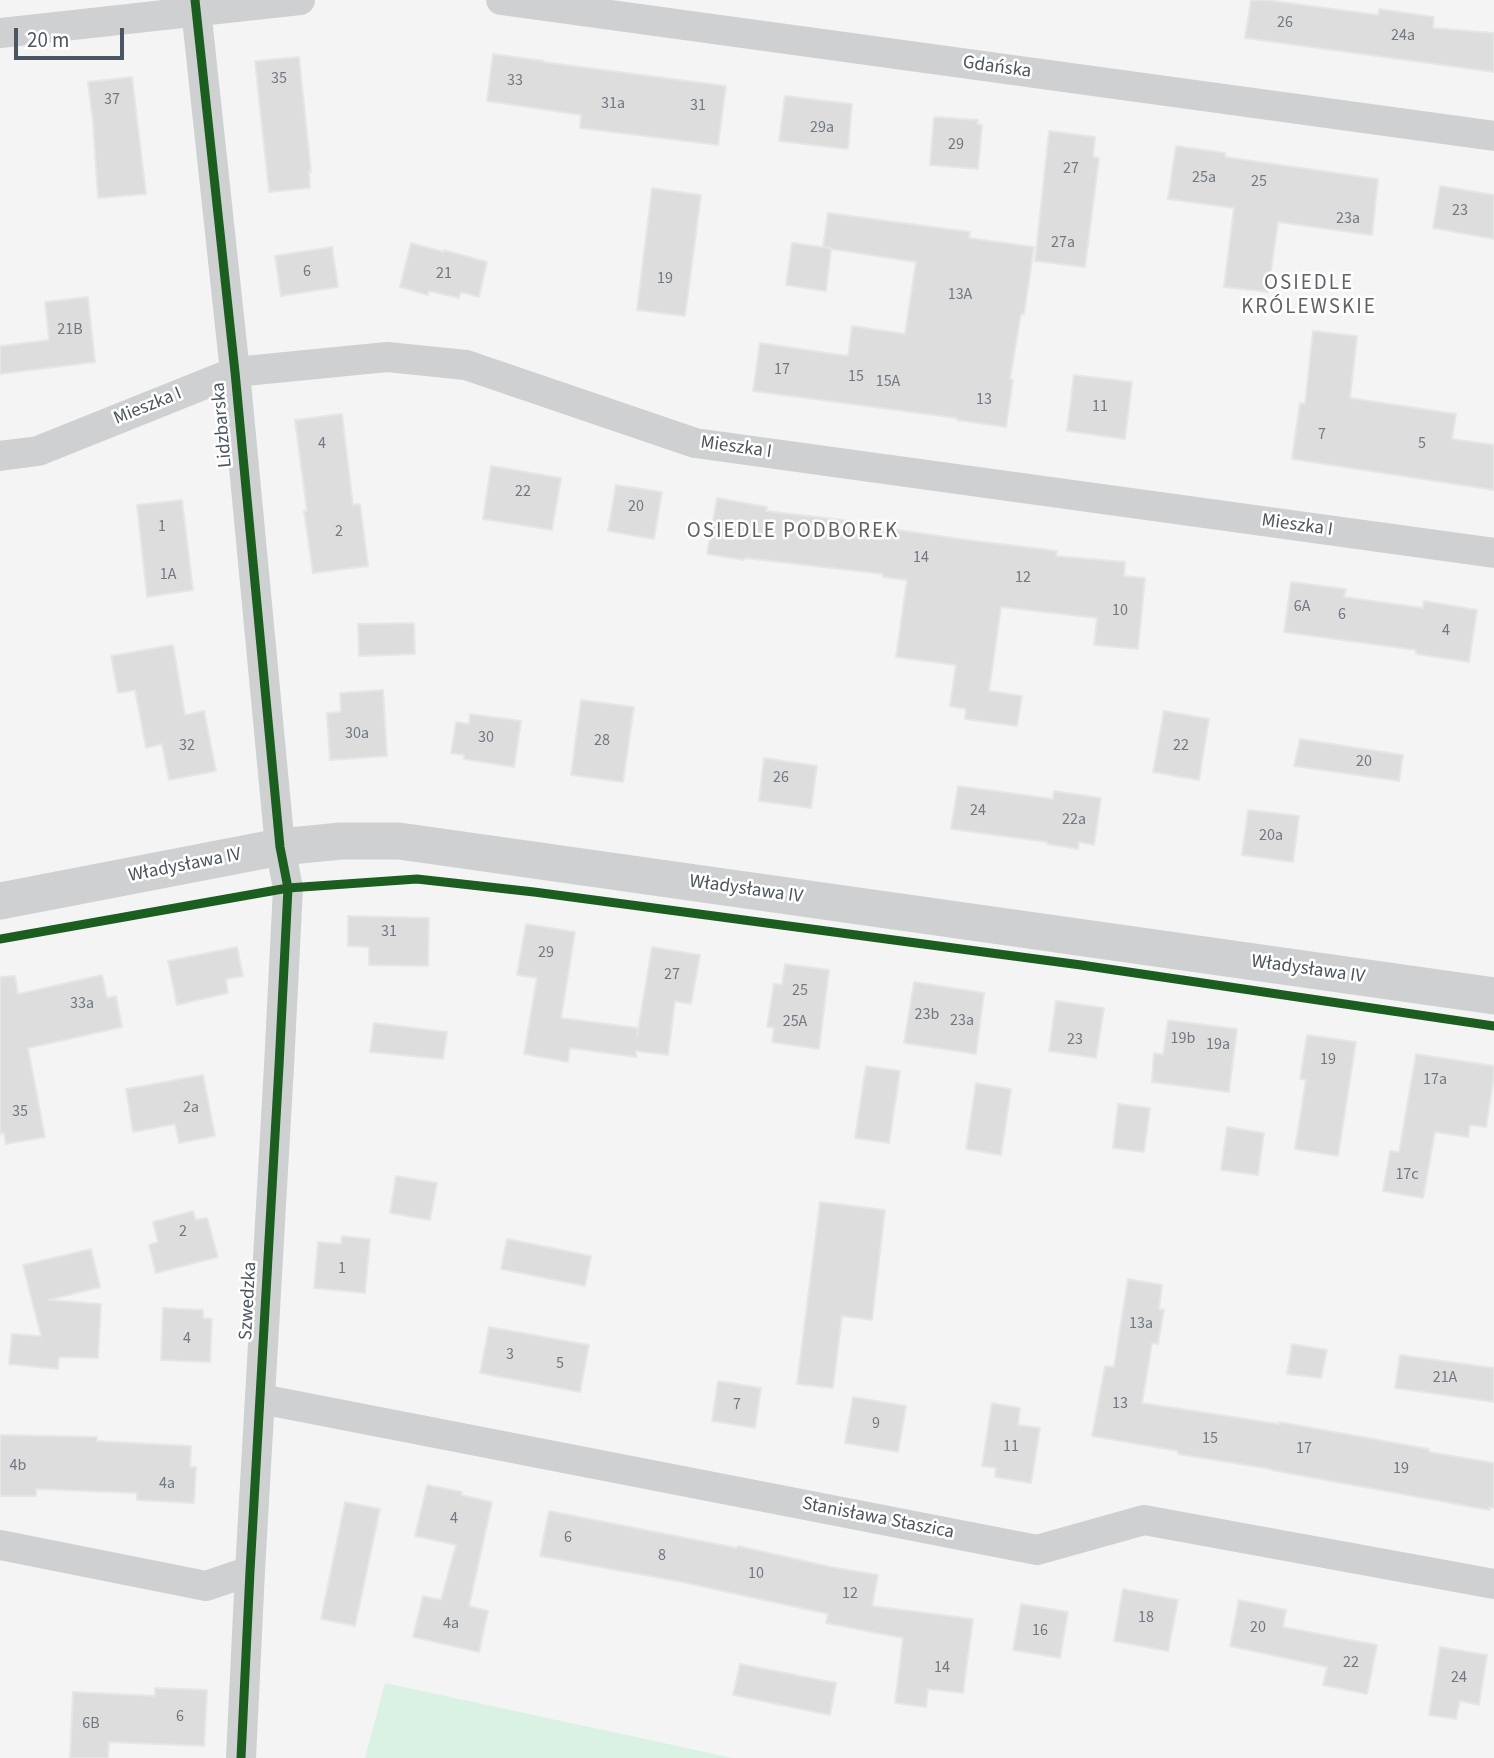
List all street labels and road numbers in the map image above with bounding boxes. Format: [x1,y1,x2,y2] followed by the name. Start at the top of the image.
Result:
[961,52,1033,84] street label: Gdańska
[208,381,238,469] street label: Lidzbarska
[111,383,185,431] street label: Mieszka I
[699,432,773,464] street label: Mieszka I
[1260,510,1334,542] street label: Mieszka I
[127,844,243,888] street label: Władysława IV
[688,871,804,909] street label: Władysława IV
[1250,951,1366,989] street label: Władysława IV
[236,1261,262,1341] street label: Szwedzka
[800,1493,956,1545] street label: Stanisława Staszica

